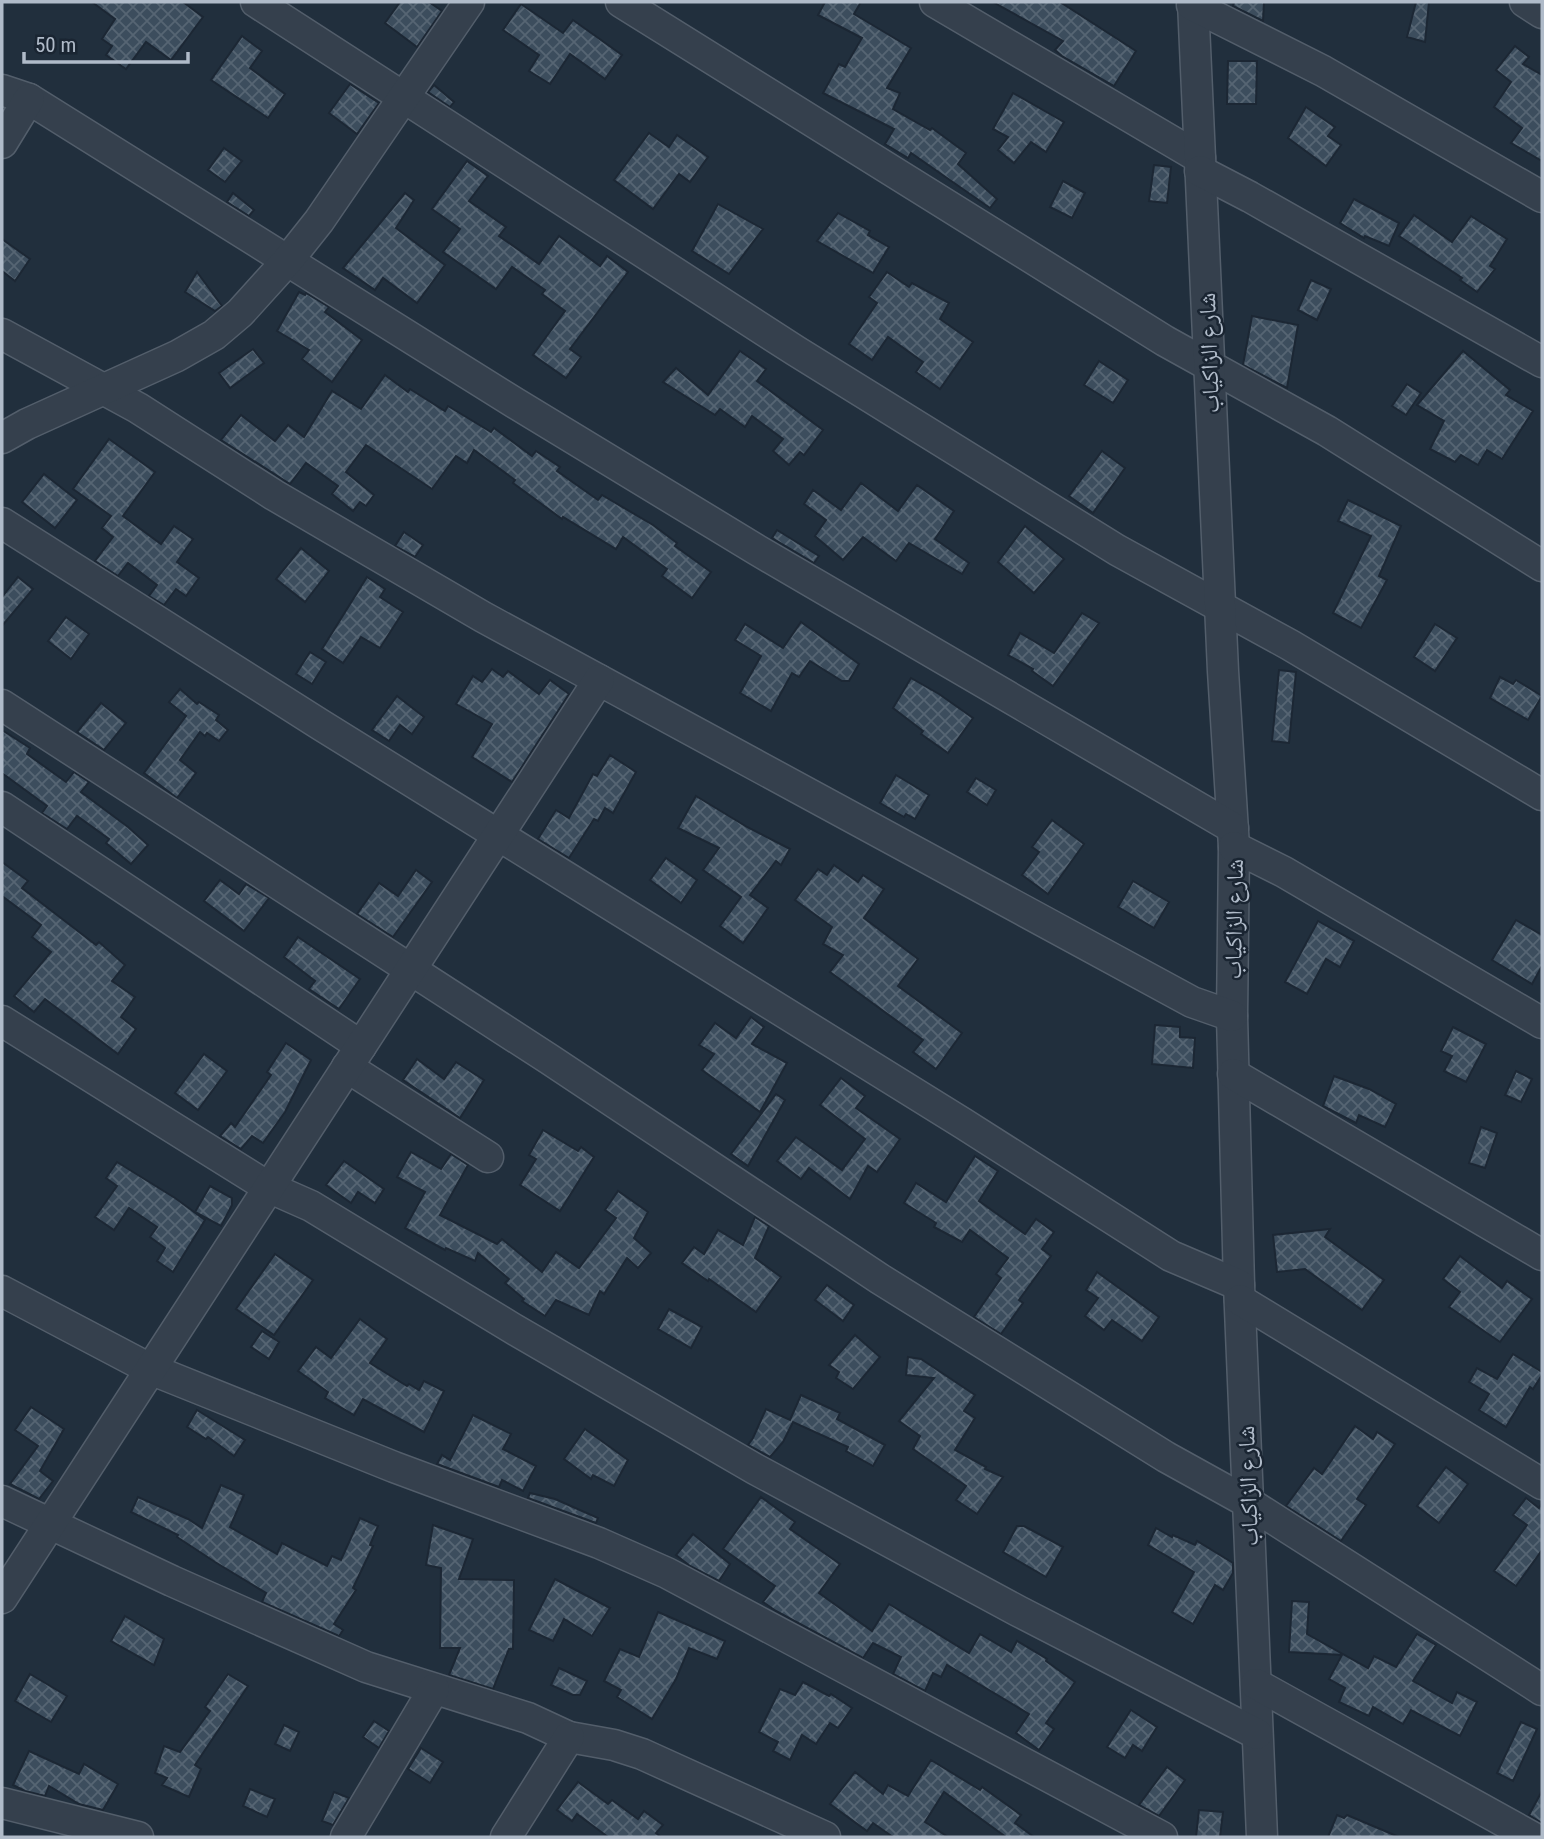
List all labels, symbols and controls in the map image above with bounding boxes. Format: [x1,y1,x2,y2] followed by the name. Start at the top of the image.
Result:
[24,21,189,65] scale bar
[35,33,76,57] text: 50 m
[1193,292,1226,414] street label: شارع الزاكياب
[1219,858,1250,980] street label: شارع الزاكياب
[1232,1425,1265,1547] street label: شارع الزاكياب

